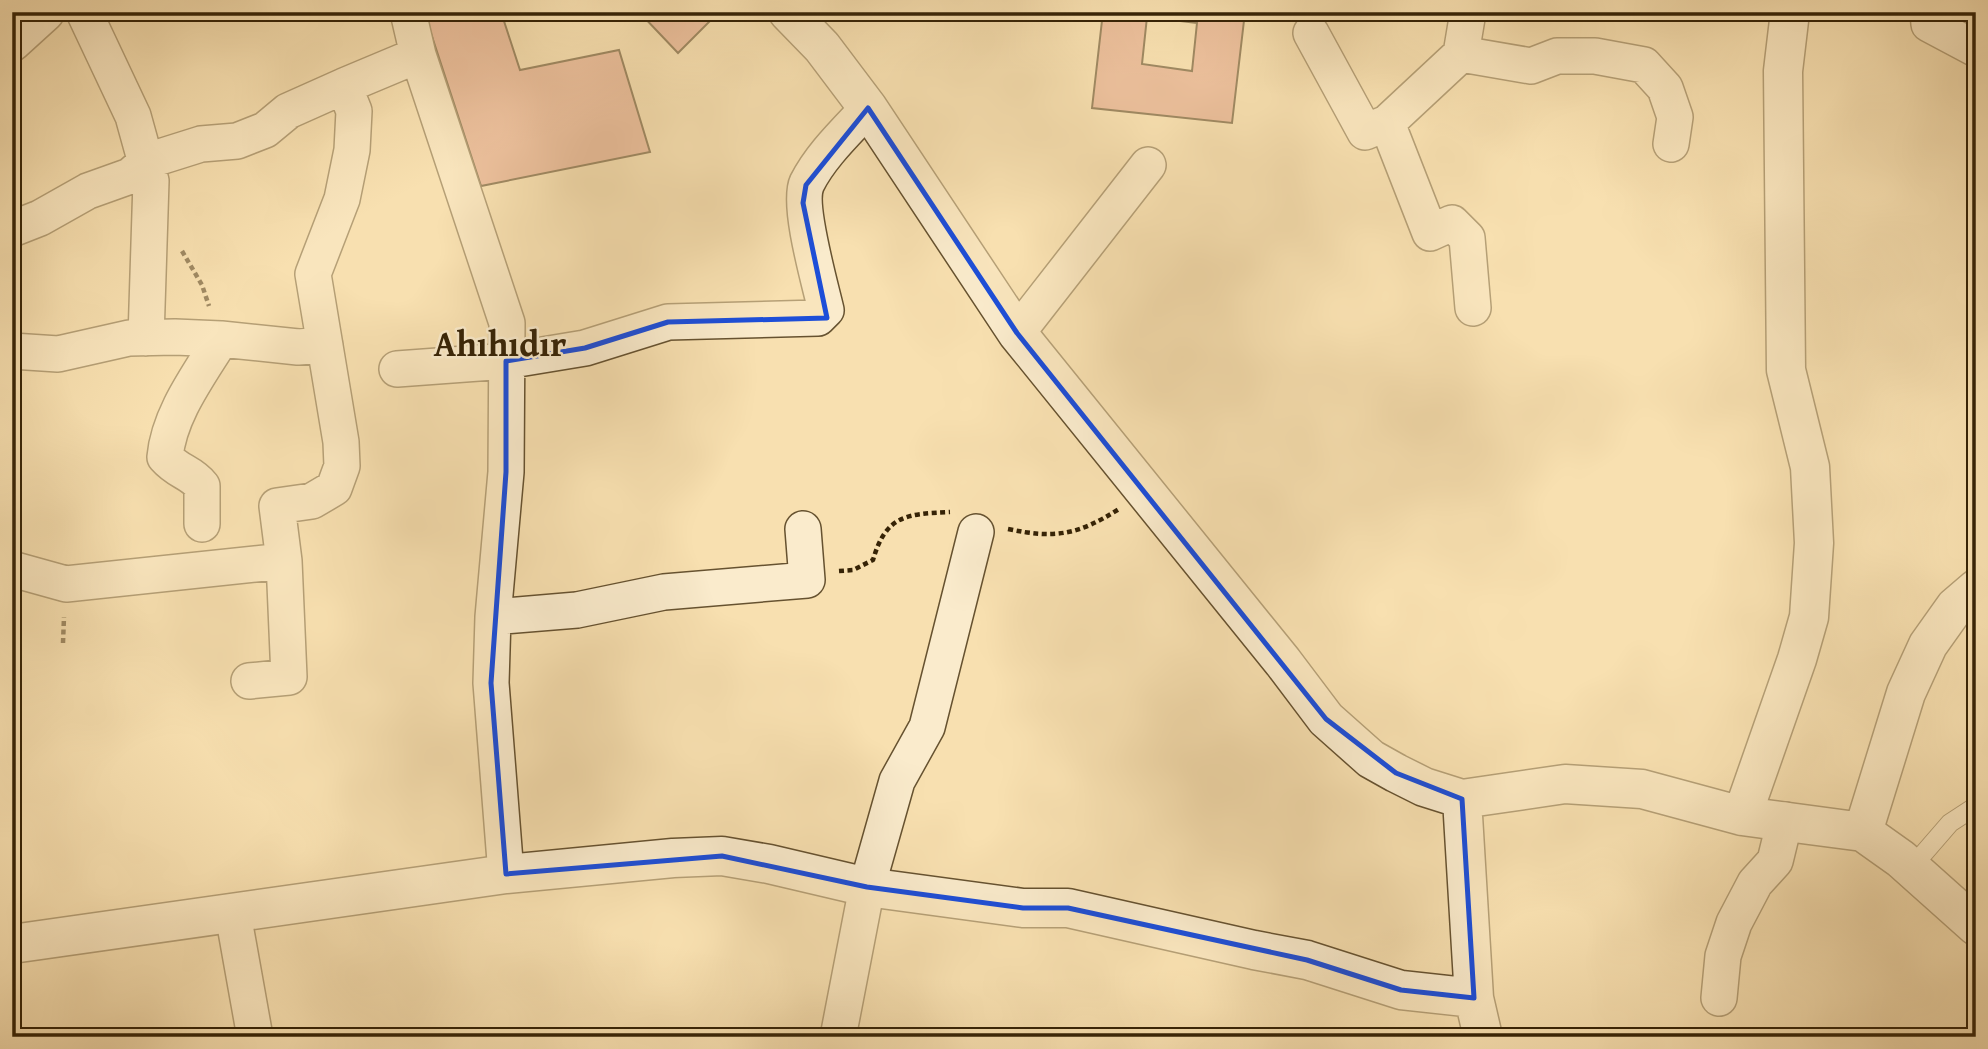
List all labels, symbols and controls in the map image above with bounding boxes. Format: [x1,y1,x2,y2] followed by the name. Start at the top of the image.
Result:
[434,318,566,369] district label: Ahıhıdır

